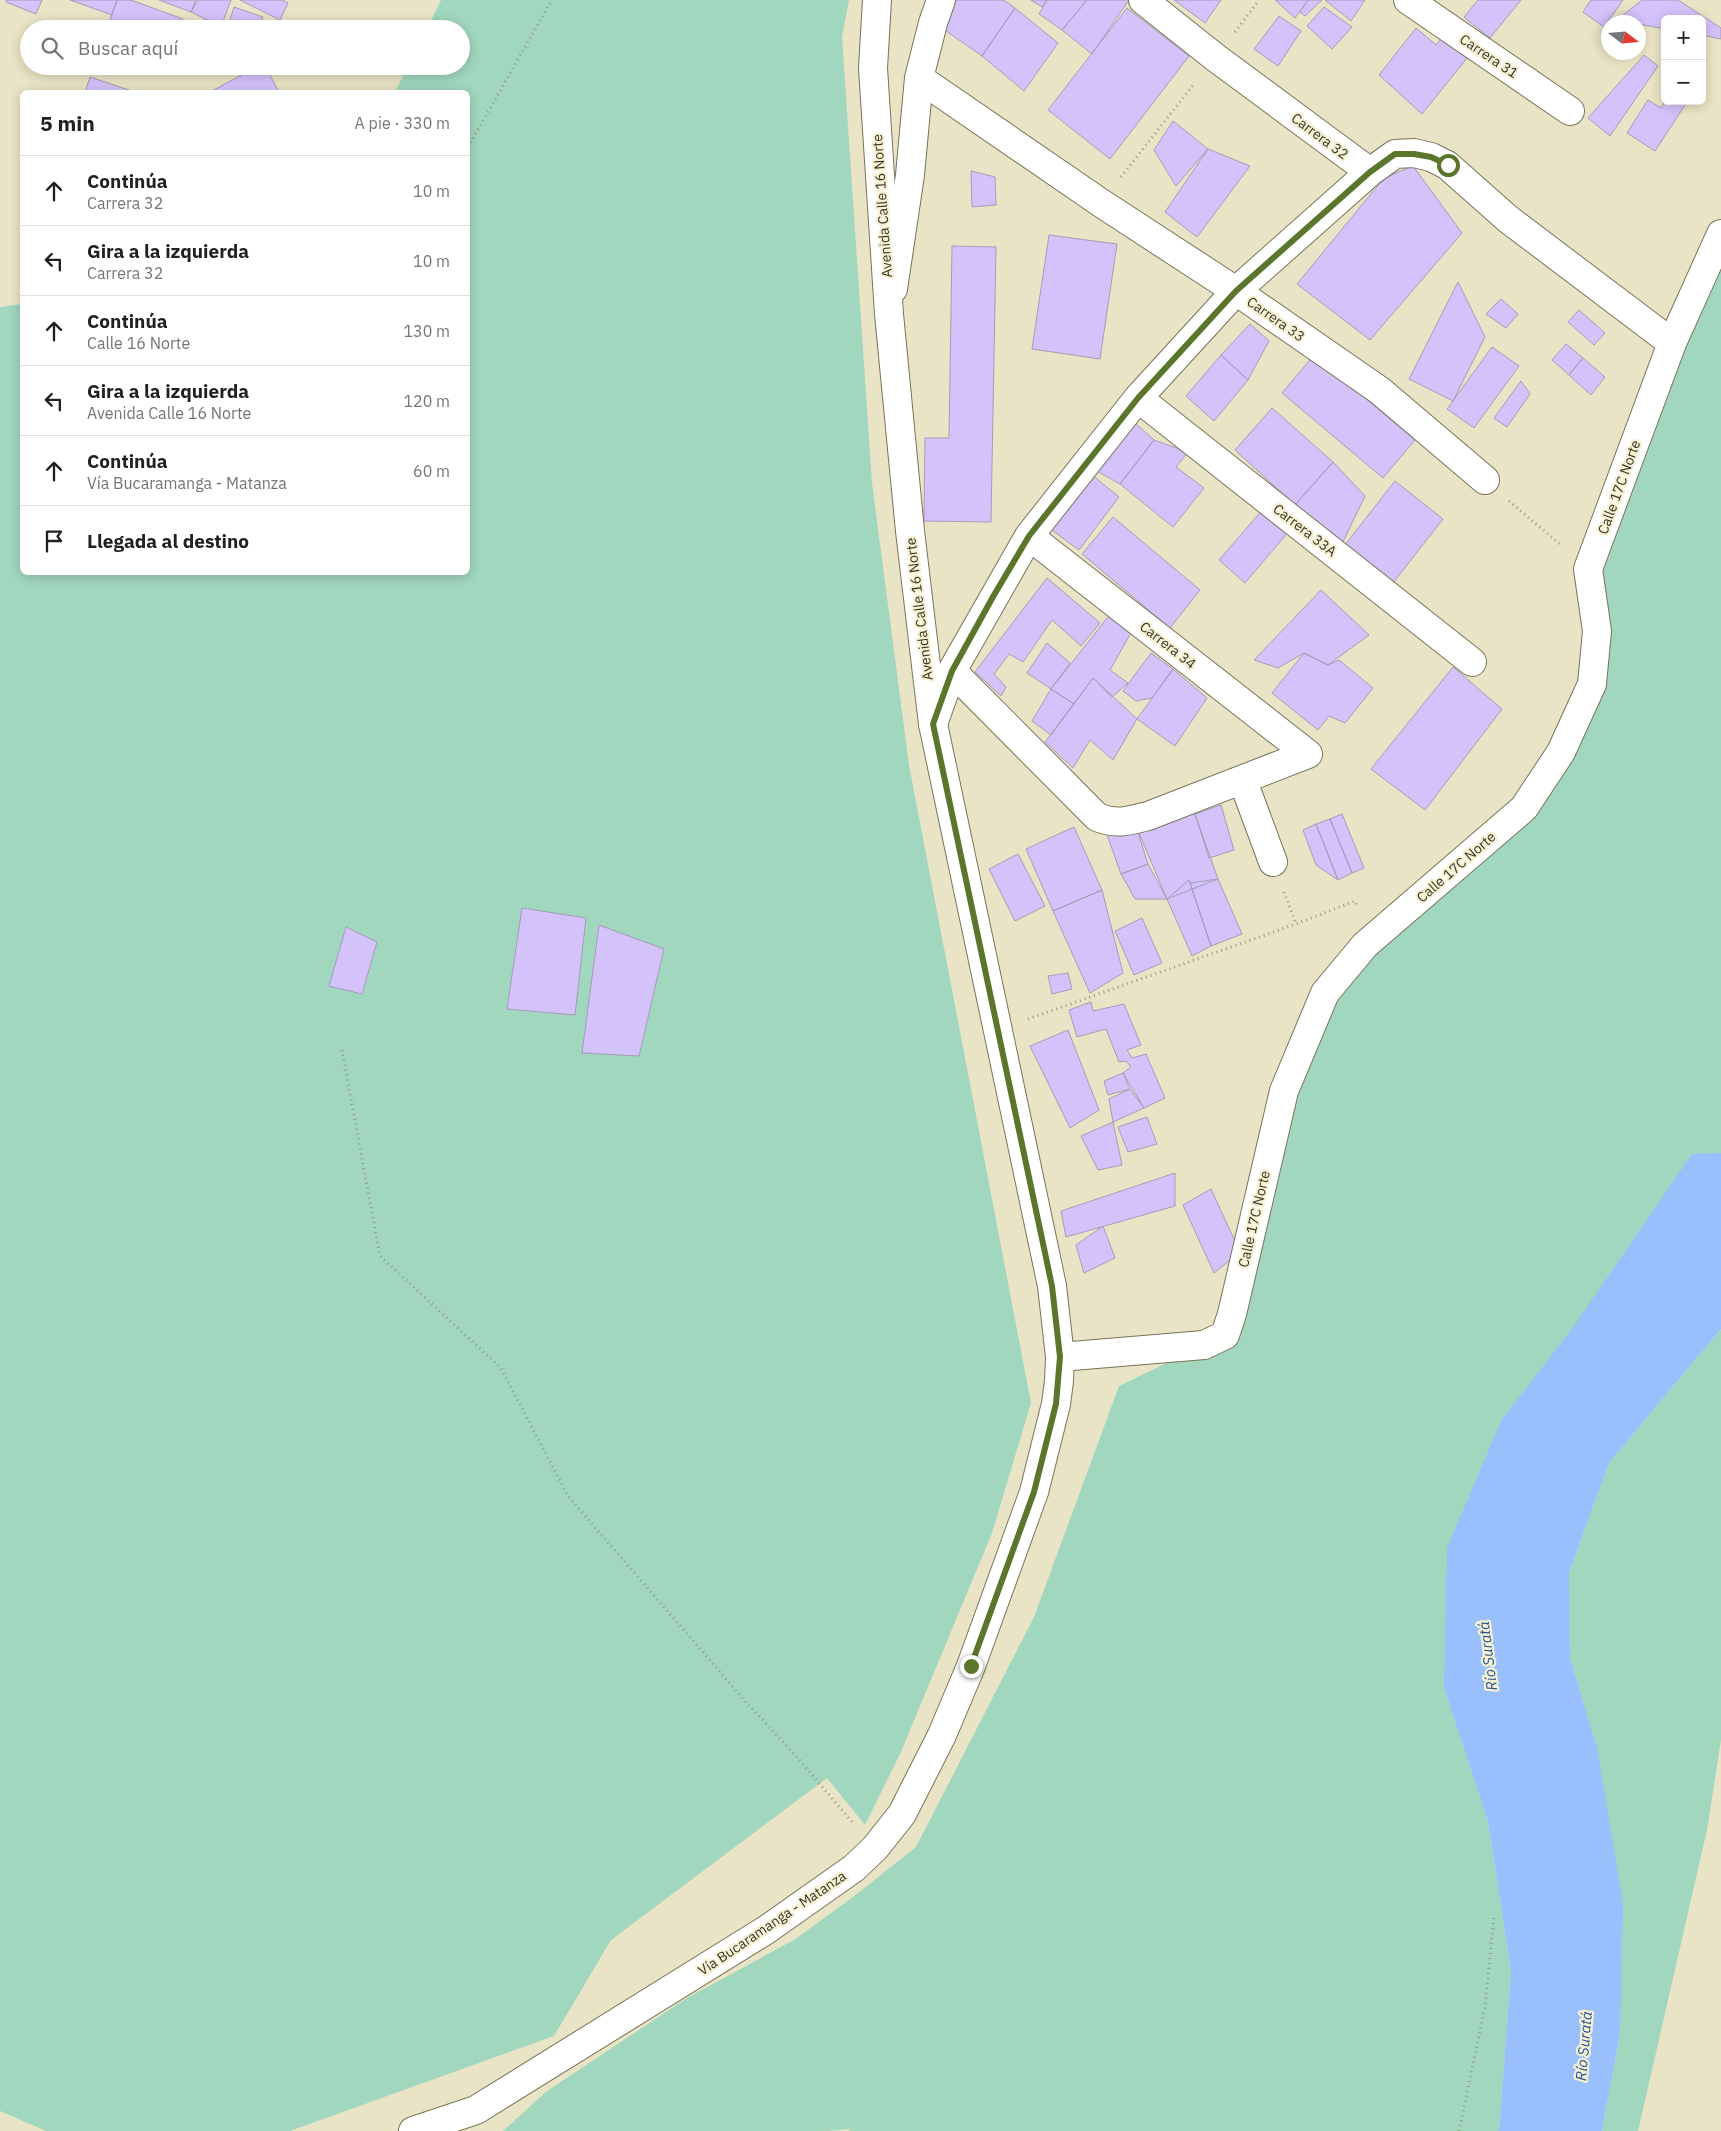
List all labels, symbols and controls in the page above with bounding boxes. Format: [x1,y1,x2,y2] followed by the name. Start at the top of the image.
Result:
[1601,15,1646,60] north arrow
[1661,15,1706,105] map controls
[1661,15,1706,60] button: +
[20,20,470,75] search box
[1456,30,1522,82] street label: Carrera 31
[38,34,66,62] icon: search
[78,36,178,60] text: Buscar aquí
[1661,60,1706,105] button: −
[40,109,95,137] text: 5 min
[1288,109,1352,163] street label: Carrera 32
[355,113,450,133] text: A pie · 330 m
[868,133,896,278] street label: Avenida Calle 16 Norte
[1437,154,1460,177] route start
[87,169,168,193] text: Continúa
[40,177,68,205] icon: ahead
[413,181,450,201] text: 10 m
[87,193,163,213] text: Carrera 32
[87,239,249,263] text: Gira a la izquierda
[40,247,68,275] icon: left
[413,251,450,271] text: 10 m
[87,263,163,283] text: Carrera 32
[1244,292,1308,346] street label: Carrera 33
[87,309,168,333] text: Continúa
[40,317,68,345] icon: ahead
[403,321,450,341] text: 130 m
[87,333,190,353] text: Calle 16 Norte
[87,379,249,403] text: Gira a la izquierda
[40,387,68,415] icon: left
[403,391,450,411] text: 120 m
[87,403,251,423] text: Avenida Calle 16 Norte
[1594,437,1644,537] street label: Calle 17C Norte
[87,449,168,473] text: Continúa
[40,457,68,485] icon: ahead
[413,461,450,481] text: 60 m
[87,473,287,493] text: Vía Bucaramanga - Matanza
[1270,500,1340,560] street label: Carrera 33A
[40,527,68,555] icon: arrive
[87,529,249,553] text: Llegada al destino
[901,536,937,681] street label: Avenida Calle 16 Norte
[1136,617,1200,673] street label: Carrera 34
[1413,828,1499,906] street label: Calle 17C Norte
[1234,1168,1274,1269] street label: Calle 17C Norte
[1474,1620,1501,1692] water label: Río Suratá
[960,1655,983,1678] route end
[695,1866,850,1979] street label: Vía Bucaramanga - Matanza
[1571,2010,1596,2082] water label: Río Suratá

